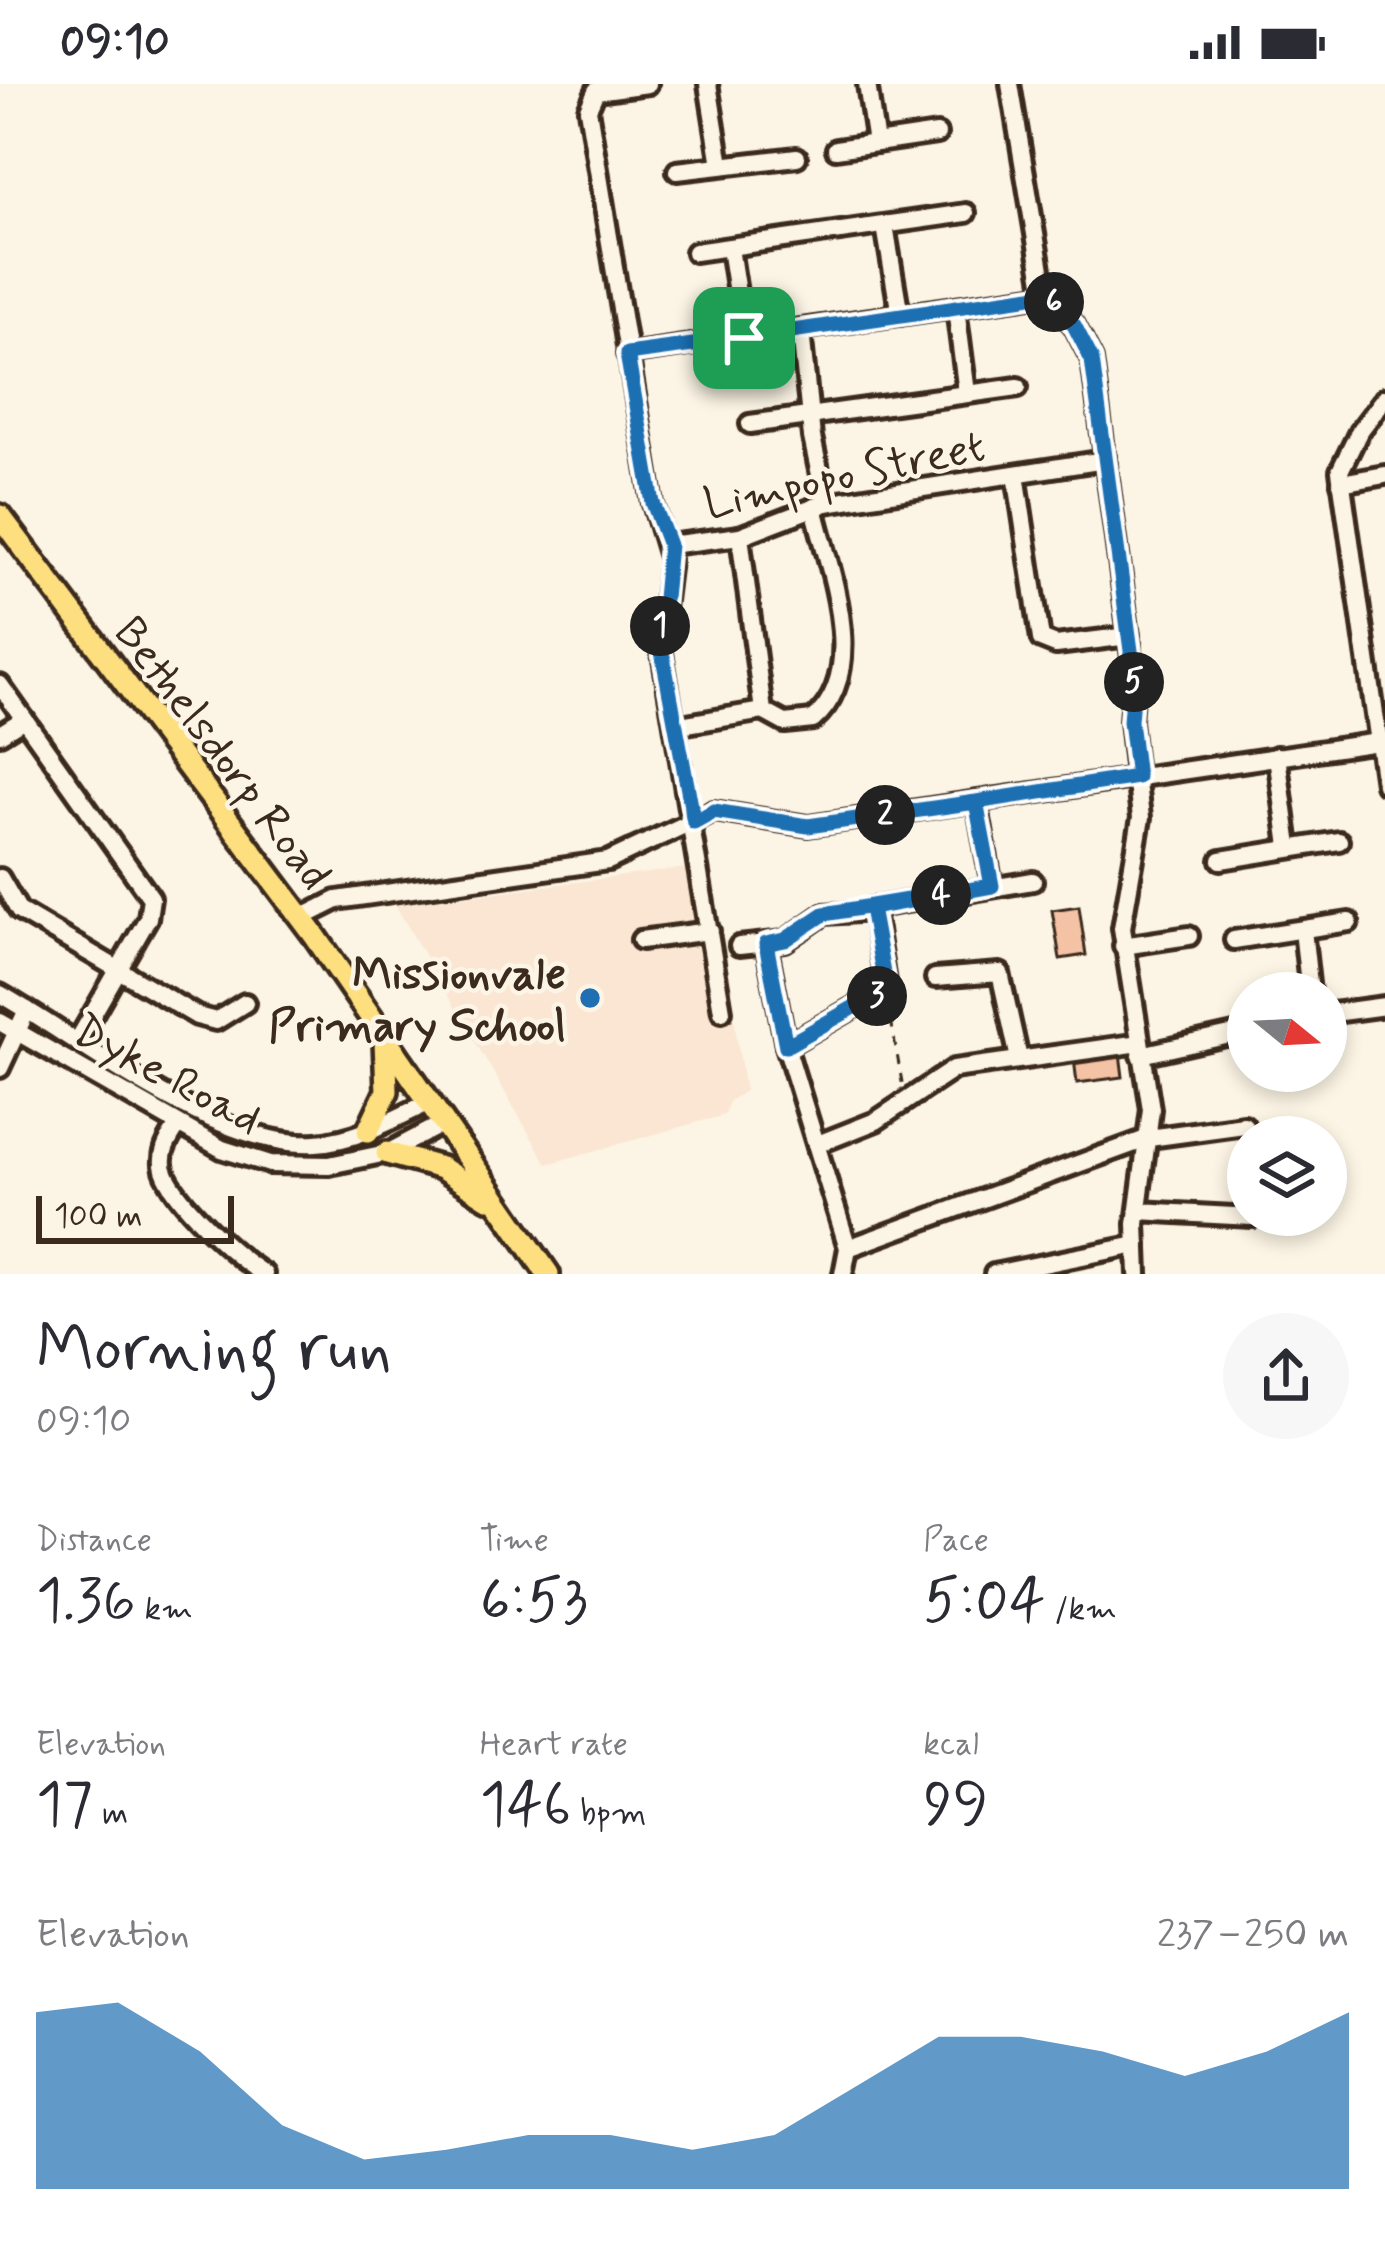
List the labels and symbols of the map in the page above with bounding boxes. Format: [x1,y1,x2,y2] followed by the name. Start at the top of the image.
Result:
[1024,272,1084,332] pin: 6
[693,287,795,389] pin
[699,418,991,535] street label: Limpopo Street
[630,596,690,656] pin: 1
[99,606,343,903] street label: Bethelsdorp Road
[1104,652,1164,712] pin: 5
[855,785,915,845] pin: 2
[911,865,971,925] pin: 4
[269,946,566,1057] place label: Missionvale Primary School
[847,966,907,1026] pin: 3
[1227,972,1347,1092] north arrow
[577,985,603,1011] marker: Missionvale Primary School
[62,1002,271,1150] street label: Dyke Road
[36,1190,234,1243] scale bar

